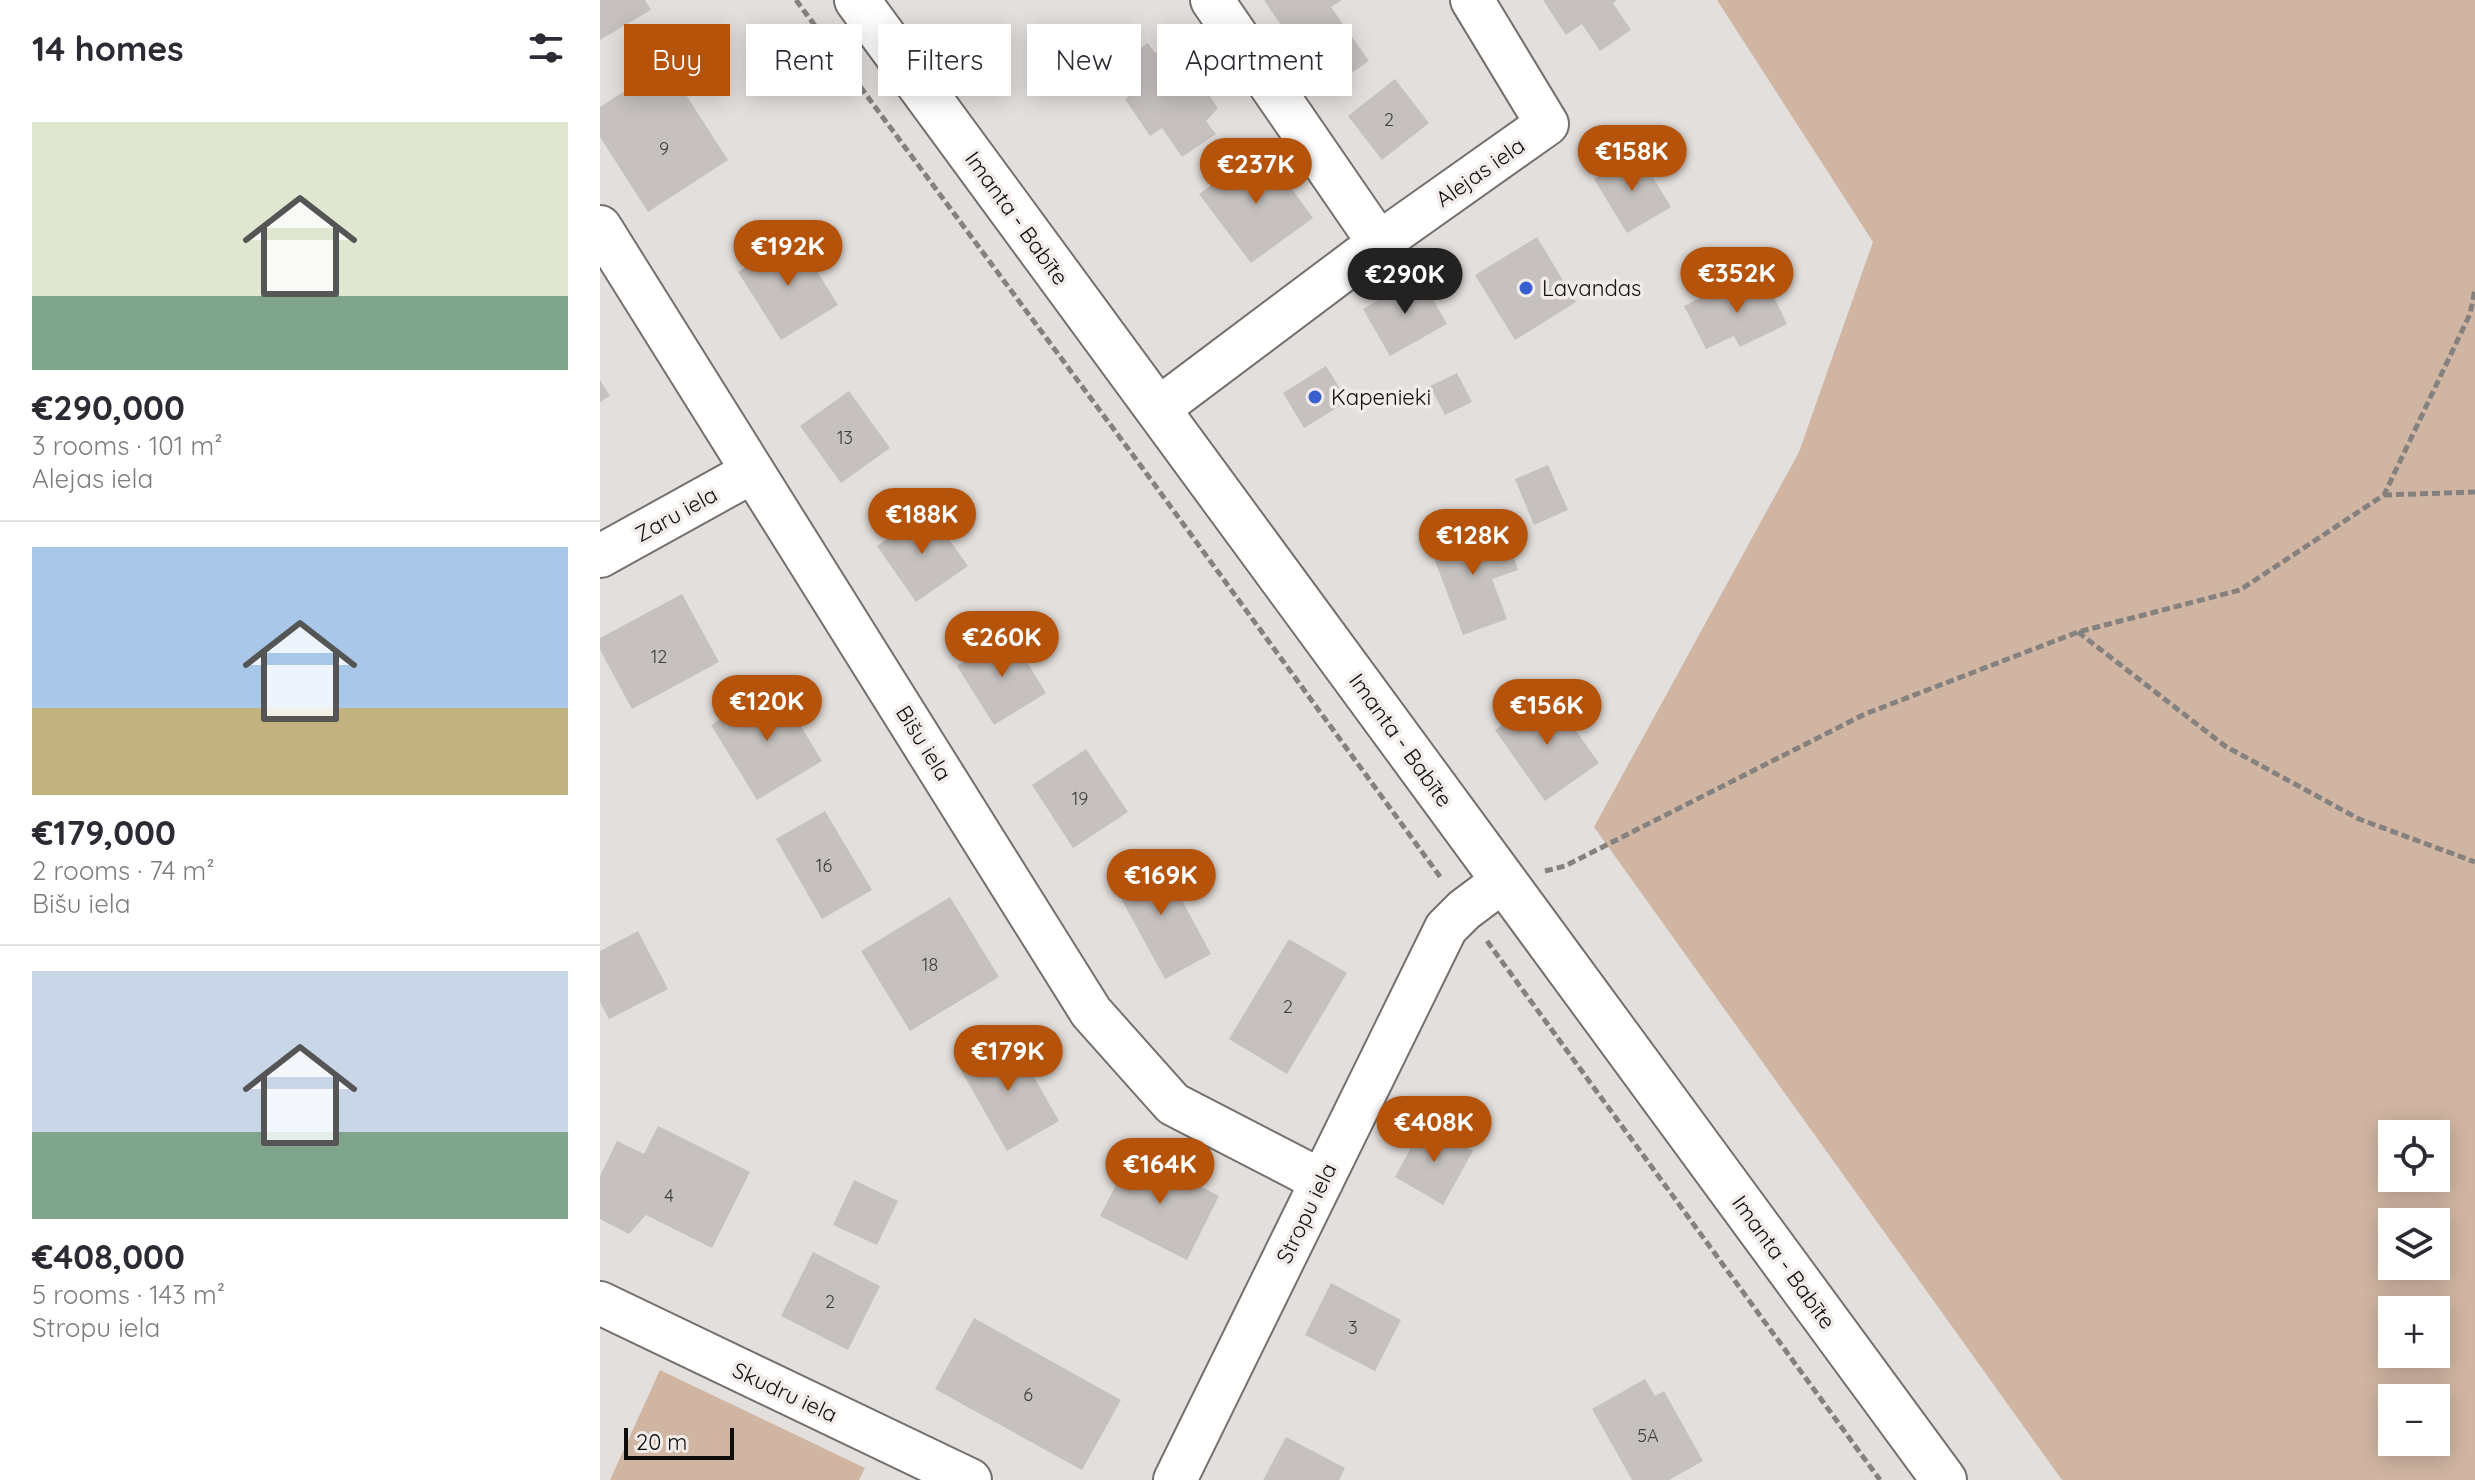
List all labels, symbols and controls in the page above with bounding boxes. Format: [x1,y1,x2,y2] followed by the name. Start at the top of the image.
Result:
[624,24,730,96] chip: Buy
[746,24,862,96] chip: Rent
[878,24,1011,96] chip: Filters
[1027,24,1141,96] chip: New
[1157,24,1352,96] chip: Apartment
[524,26,568,70] icon: filters
[32,27,184,70] text: 14 homes
[1384,108,1394,131] house number: 2
[1576,125,1688,193] pin: €158K
[1430,131,1530,213] street label: Alejas iela
[1596,134,1668,167] text: €158K
[659,137,669,160] house number: 9
[1200,138,1312,206] pin: €237K
[959,146,1075,290] street label: Imanta - Babīte
[1218,147,1294,180] text: €237K
[228,174,372,318] icon: home
[732,220,844,288] pin: €192K
[751,229,825,262] text: €192K
[1681,247,1793,315] pin: €352K
[1349,248,1461,316] pin: €290K
[1698,256,1776,289] text: €352K
[1366,257,1444,290] text: €290K
[1542,274,1641,302] place label: Lavandas
[1517,279,1535,297] marker: Lavandas
[1331,383,1431,411] place label: Kapenieki
[32,386,185,429] text: €290,000
[1306,388,1324,406] marker: Kapenieki
[837,426,853,449] house number: 13
[32,429,223,462] text: 3 rooms · 101 m²
[32,462,153,495] text: Alejas iela
[630,480,722,548] street label: Zaru iela
[866,488,978,556] pin: €188K
[886,497,958,530] text: €188K
[1417,509,1529,577] pin: €128K
[1437,518,1509,551] text: €128K
[228,599,372,743] icon: home
[946,611,1058,679] pin: €260K
[963,620,1041,653] text: €260K
[651,645,667,668] house number: 12
[1343,668,1459,812] street label: Imanta - Babīte
[711,675,823,743] pin: €120K
[1491,679,1603,747] pin: €156K
[730,684,804,717] text: €120K
[1511,688,1583,721] text: €156K
[890,700,958,786] street label: Bišu iela
[1072,787,1088,810] house number: 19
[32,811,176,854] text: €179,000
[1105,849,1217,917] pin: €169K
[32,854,215,887] text: 2 rooms · 74 m²
[816,854,832,877] house number: 16
[1125,858,1197,891] text: €169K
[32,887,131,920] text: Bišu iela
[922,953,938,976] house number: 18
[1283,995,1293,1018] house number: 2
[228,1023,372,1167] icon: home
[952,1025,1064,1093] pin: €179K
[972,1034,1044,1067] text: €179K
[1378,1096,1490,1164] pin: €408K
[1395,1105,1473,1138] text: €408K
[2378,1120,2450,1456] map controls
[2378,1120,2450,1192] button: locate
[1104,1138,1216,1206] pin: €164K
[1123,1147,1197,1180] text: €164K
[1270,1158,1342,1268] street label: Stropu iela
[664,1184,674,1207] house number: 4
[1726,1190,1842,1334] street label: Imanta - Babīte
[2378,1208,2450,1280] button: layers
[32,1235,185,1278] text: €408,000
[32,1278,225,1311] text: 5 rooms · 143 m²
[825,1290,835,1313] house number: 2
[2378,1296,2450,1368] button: +
[32,1311,160,1344] text: Stropu iela
[1348,1316,1358,1339] house number: 3
[728,1356,842,1428] street label: Skudru iela
[1023,1383,1033,1406] house number: 6
[2378,1384,2450,1456] button: −
[624,1424,734,1460] scale bar
[1637,1424,1659,1447] house number: 5A
[636,1428,687,1456] text: 20 m

